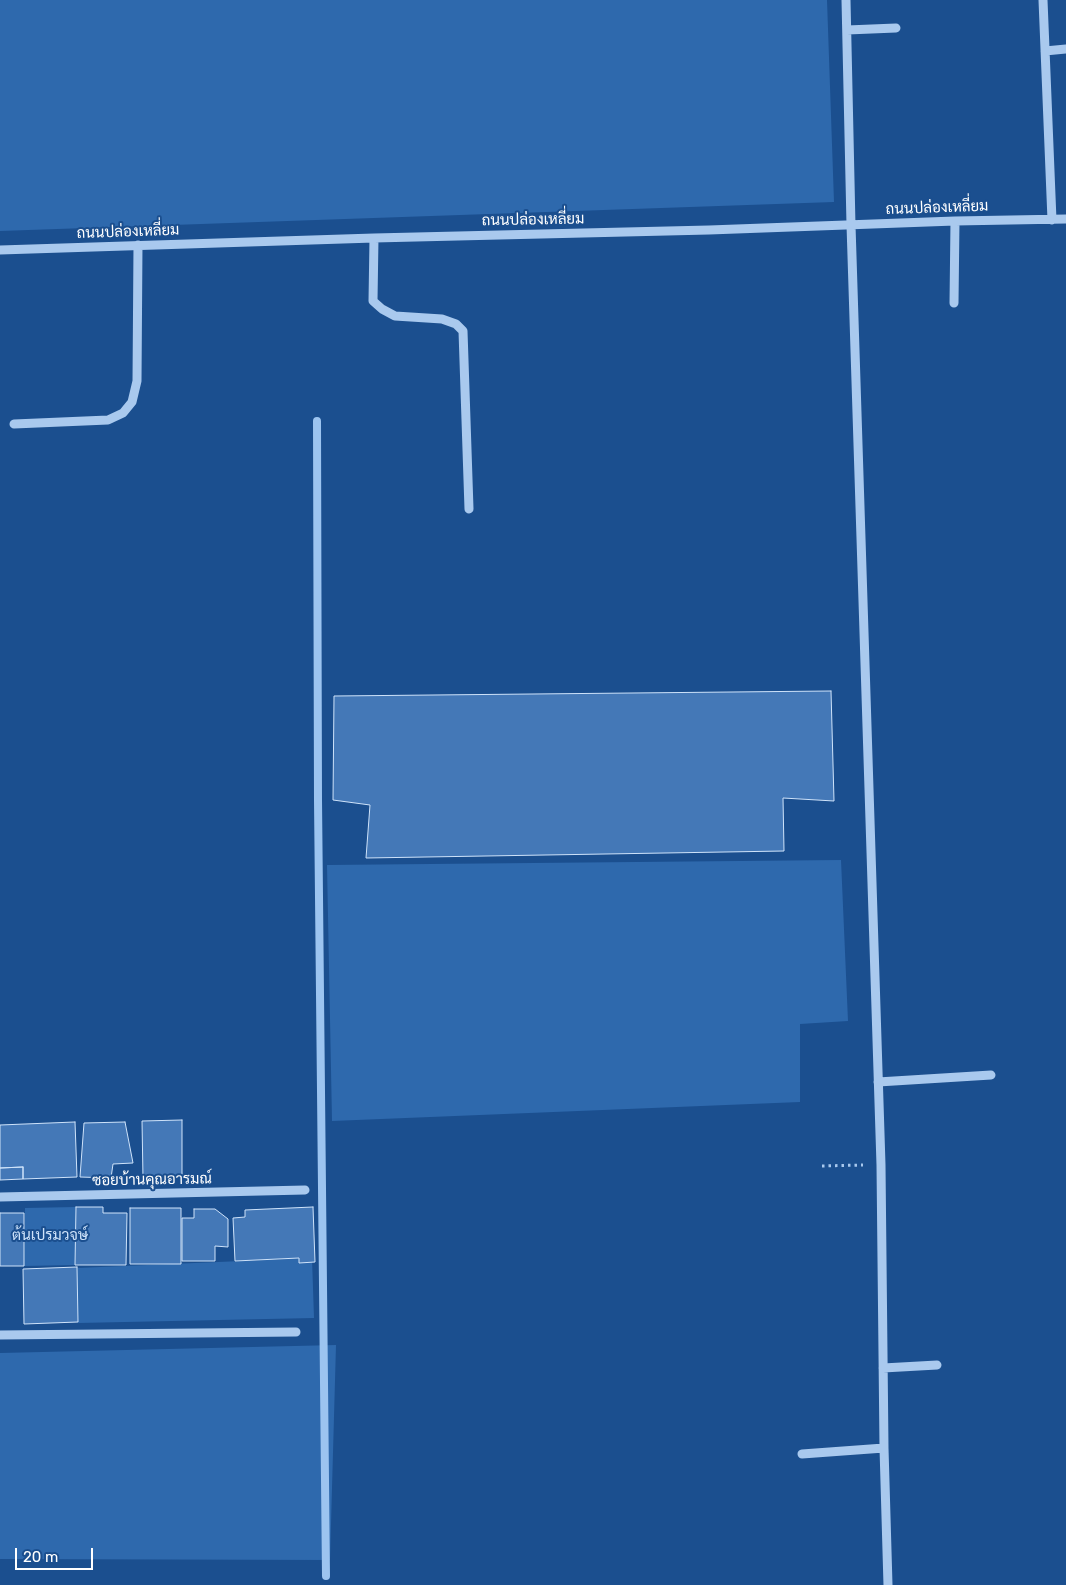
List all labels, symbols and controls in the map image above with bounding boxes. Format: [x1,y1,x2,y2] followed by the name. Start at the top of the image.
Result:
[885,197,989,219] street label: ถนนปล่องเหลี่ยม
[482,210,584,230] street label: ถนนปล่องเหลี่ยม
[76,221,180,243] street label: ถนนปล่องเหลี่ยม
[92,1170,212,1190] street label: ซอยบ้านคุณอารมณ์
[12,1227,88,1245] park label: ต้นเปรมวจษ์
[18,1538,95,1570] scale bar
[23,1548,58,1566] text: 20 m

